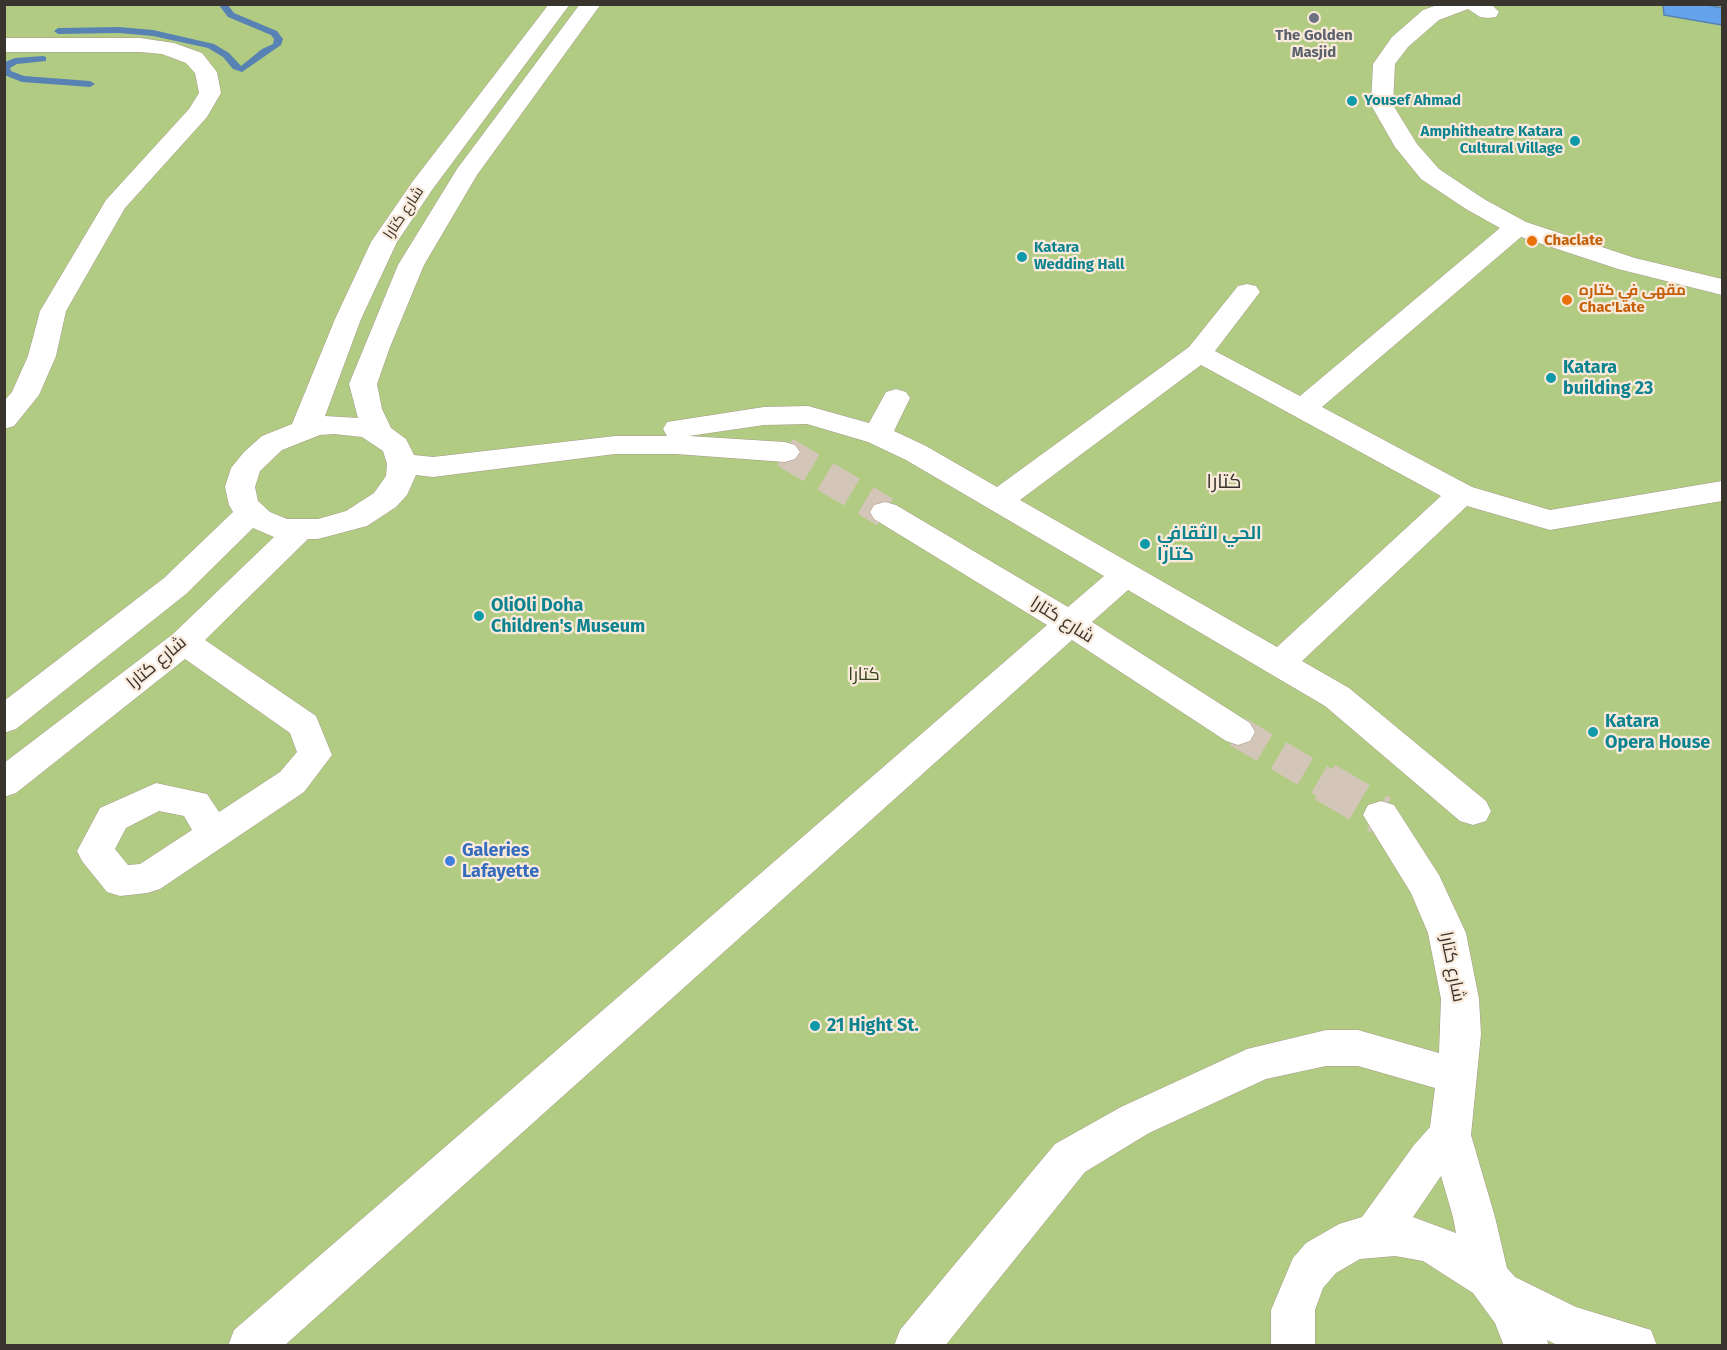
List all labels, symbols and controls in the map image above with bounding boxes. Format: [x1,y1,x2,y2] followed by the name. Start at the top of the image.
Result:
[1307,11,1321,25] marker: The Golden Masjid
[1275,27,1353,62] place label: The Golden Masjid
[1364,92,1461,110] place label: Yousef Ahmad
[1345,94,1359,108] marker: Yousef Ahmad
[1421,123,1563,158] place label: Amphitheatre Katara Cultural Village
[1568,134,1582,148] marker: Amphitheatre Katara Cultural Village
[380,183,428,243] street label: شارع كتارا
[1544,232,1603,250] place label: Chaclate
[1525,234,1539,248] marker: Chaclate
[1034,239,1125,274] place label: Katara Wedding Hall
[1015,250,1029,264] marker: Katara Wedding Hall
[1579,282,1686,317] place label: مقهى في كتاره Chac'Late
[1560,293,1574,307] marker: مقهى في كتاره Chac'Late
[1563,357,1653,400] place label: Katara building 23
[1544,371,1558,385] marker: Katara building 23
[1207,470,1241,494] district label: كتارا
[1157,523,1262,566] place label: الحي الثقافي كتارا
[1138,537,1152,551] marker: الحي الثقافي كتارا
[1026,592,1098,648] street label: شارع كتارا
[491,595,645,638] place label: OliOli Doha Children's Museum
[472,609,486,623] marker: OliOli Doha Children's Museum
[123,632,191,694] street label: شارع كتارا
[848,664,880,686] park label: كتارا
[1605,711,1710,754] place label: Katara Opera House
[1586,725,1600,739] marker: Katara Opera House
[462,840,539,882] place label: Galeries Lafayette
[443,854,457,868] marker: Galeries Lafayette
[1435,930,1469,1004] street label: شارع كتارا
[827,1015,919,1037] place label: 21 Hight St.
[808,1019,822,1033] marker: 21 Hight St.

